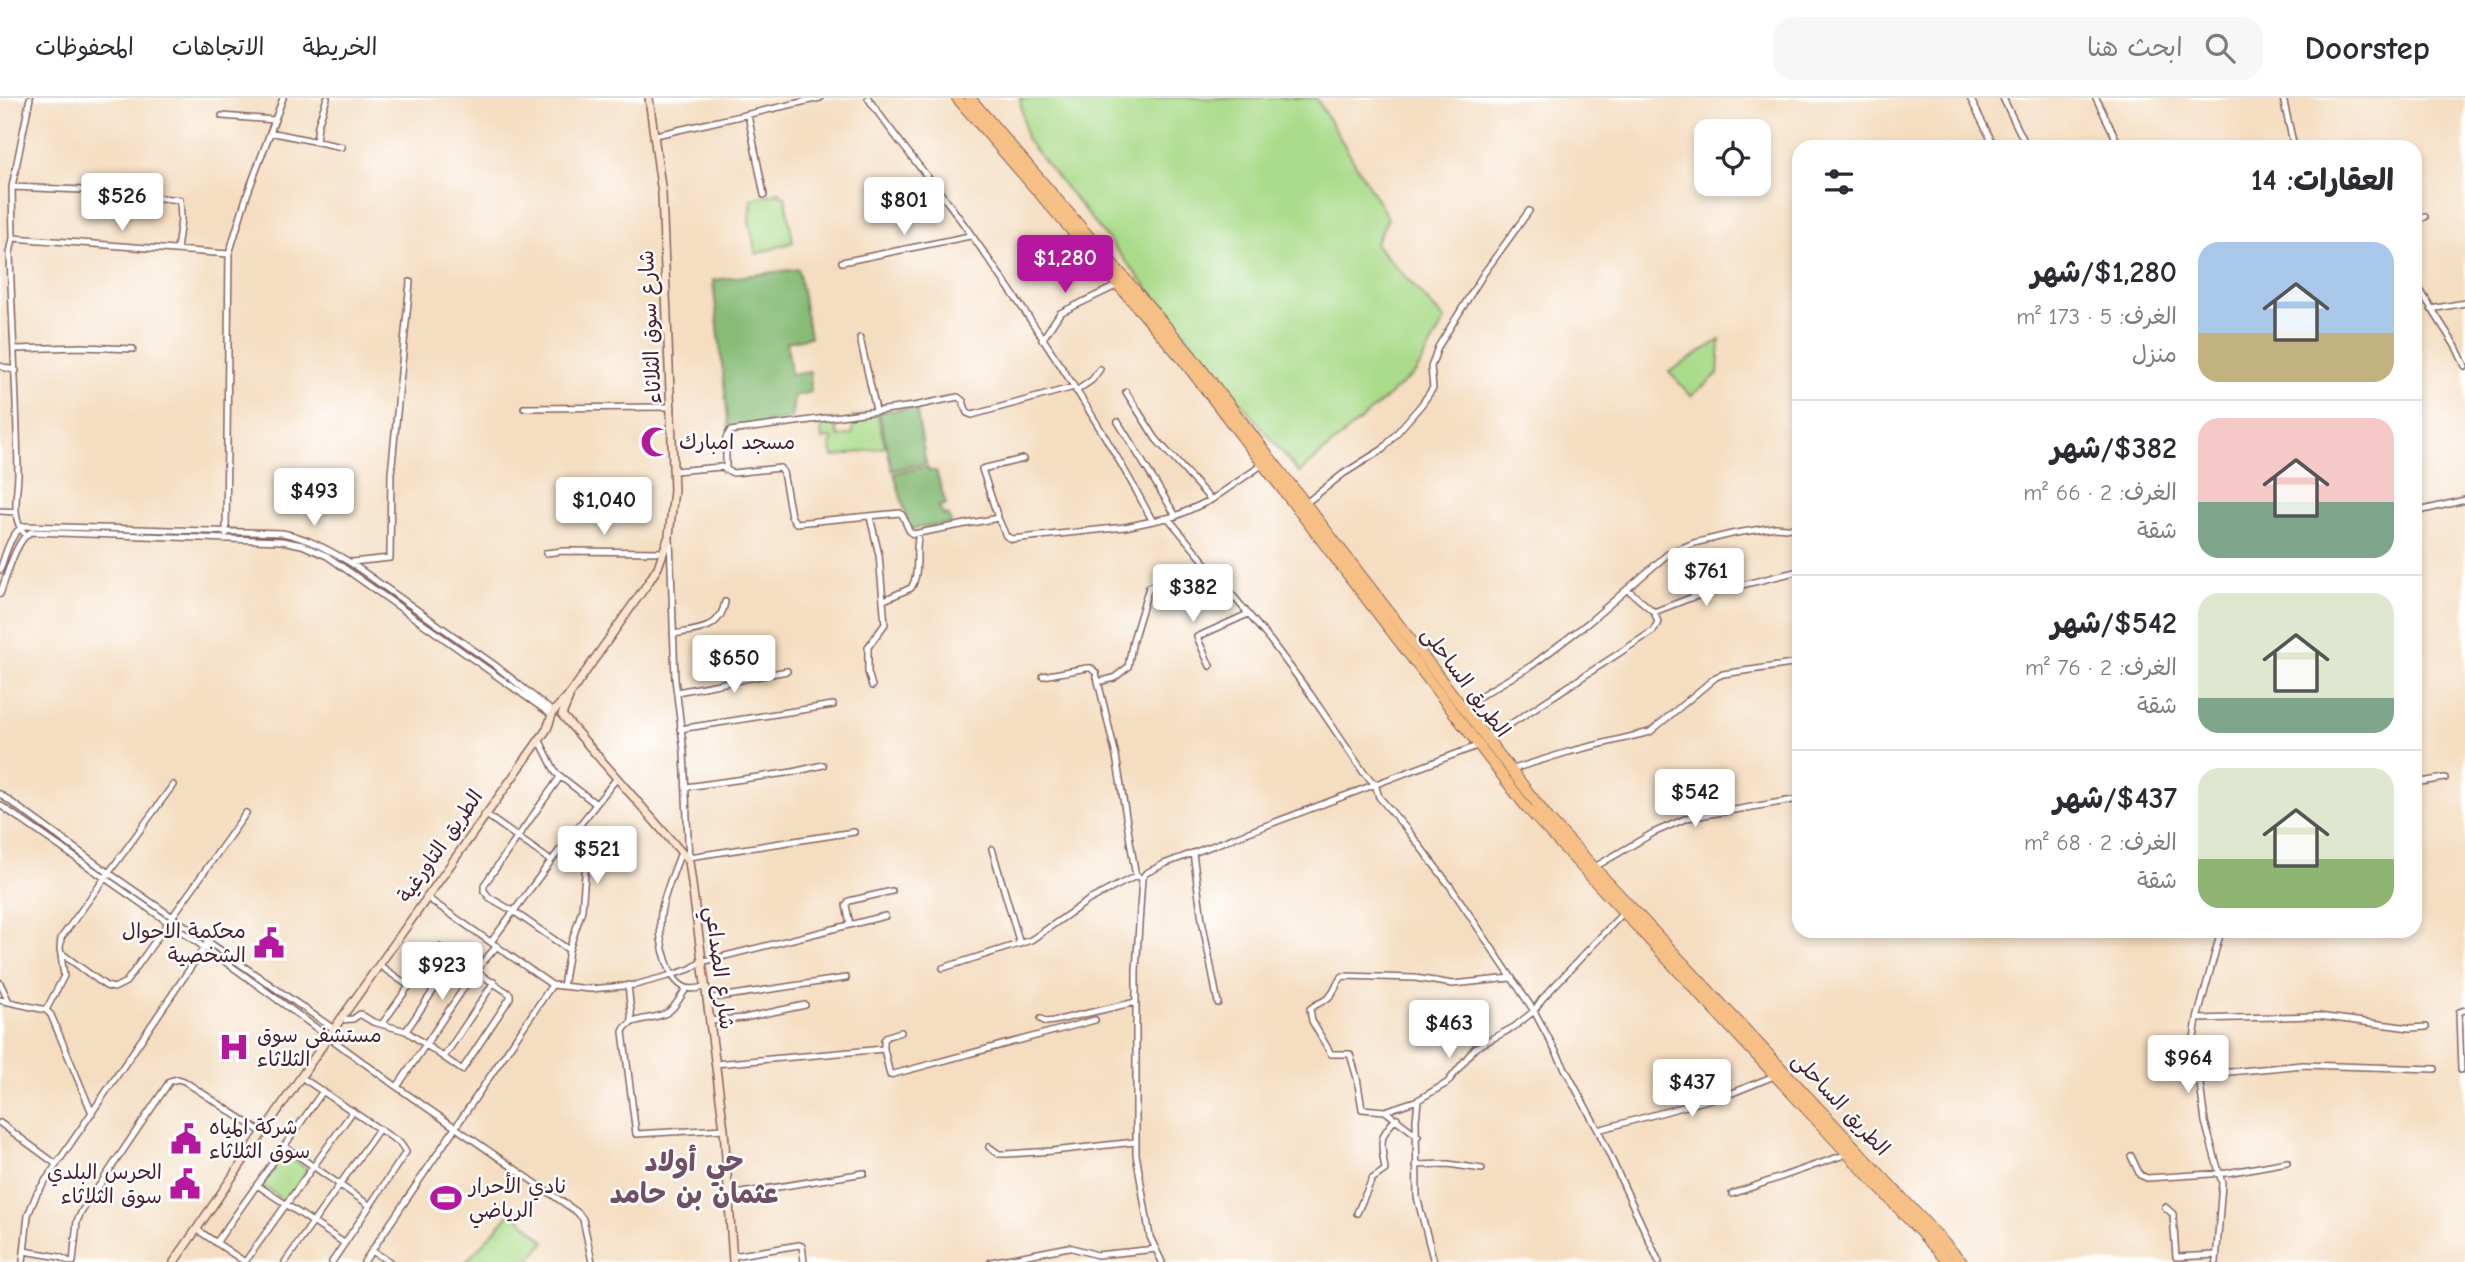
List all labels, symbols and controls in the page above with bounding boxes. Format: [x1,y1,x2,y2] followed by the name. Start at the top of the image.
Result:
[1773,17,2263,80] search box
[2201,29,2239,67] icon: search
[2305,29,2430,67] text: Doorstep
[35,33,134,61] text: المحفوظات
[172,33,265,61] text: الاتجاهات
[303,33,377,61] text: الخريطة
[2087,33,2183,63] text: ابحث هنا
[1694,119,1771,196] map controls
[1694,119,1771,196] button: locate
[1820,163,1858,201] icon: filters
[2251,163,2394,198] text: العقارات: 14
[81,174,163,233] pin: $526
[863,178,945,237] pin: $801
[97,182,147,209] text: $526
[880,186,928,213] text: $801
[1008,236,1122,295] pin: $1,280
[1033,244,1097,271] text: $1,280
[634,249,669,404] street label: شارع سوق الثلاثاء
[2031,255,2177,290] text: $1,280/شهر
[2254,270,2338,354] icon: home
[2016,303,2177,330] text: الغرف: 5 · 173 m²
[2132,341,2177,368] text: منزل
[639,425,673,459] mosque icon: مسجد امبارك
[679,430,795,455] place label: مسجد امبارك
[2051,431,2177,466] text: $382/شهر
[2254,446,2338,530] icon: home
[273,468,355,528] pin: $493
[290,477,338,504] text: $493
[547,478,661,537] pin: $1,040
[2023,479,2177,506] text: الغرف: 2 · 66 m²
[572,486,636,513] text: $1,040
[2137,517,2177,544] text: شقة
[1665,548,1747,608] pin: $761
[1684,557,1728,584] text: $761
[1152,564,1234,624] pin: $382
[1169,573,1217,600] text: $382
[2051,606,2177,641] text: $542/شهر
[2254,621,2338,705] icon: home
[1415,622,1515,743] street label: الطريق الساحلى
[693,636,775,695] pin: $650
[708,644,760,671] text: $650
[2025,654,2177,681] text: الغرف: 2 · 76 m²
[2137,692,2177,719] text: شقة
[1654,770,1736,829] pin: $542
[1671,778,1719,805] text: $542
[2054,781,2177,816] text: $437/شهر
[392,785,488,907] street label: الطريق التاورغية
[2254,796,2338,880] icon: home
[556,826,638,886] pin: $521
[2024,829,2177,856] text: الغرف: 2 · 68 m²
[574,835,620,862] text: $521
[2137,867,2177,894] text: شقة
[694,905,739,1032] street label: شارع الصداعي
[122,919,246,967] place label: محكمة الاحوال الشخصية
[252,926,286,960] public building icon: محكمة الاحوال الشخصية
[401,942,483,1002] pin: $923
[418,951,466,978] text: $923
[1408,1000,1490,1060] pin: $463
[1425,1009,1473,1036] text: $463
[257,1023,382,1071] place label: مستشفى سوق الثلاثاء
[217,1030,251,1064] hospital icon: مستشفى سوق الثلاثاء
[2147,1035,2229,1095] pin: $964
[2164,1044,2212,1071] text: $964
[1786,1048,1895,1162] street label: الطريق الساحلى
[1651,1060,1733,1119] pin: $437
[1669,1068,1715,1095] text: $437
[209,1115,310,1164] place label: شركة المياه سوق الثلاثاء
[169,1122,203,1156] public building icon: شركة المياه سوق الثلاثاء
[610,1144,778,1211] district label: حي أولاد عثمان بن حامد
[47,1160,162,1209] place label: الحرس البلدي سوق الثلاثاء
[168,1167,202,1201] public building icon: الحرس البلدي سوق الثلاثاء
[467,1172,566,1229] place label: نادي الأحرار الرياضي
[429,1181,463,1215] sports icon: نادي الأحرار الرياضي

